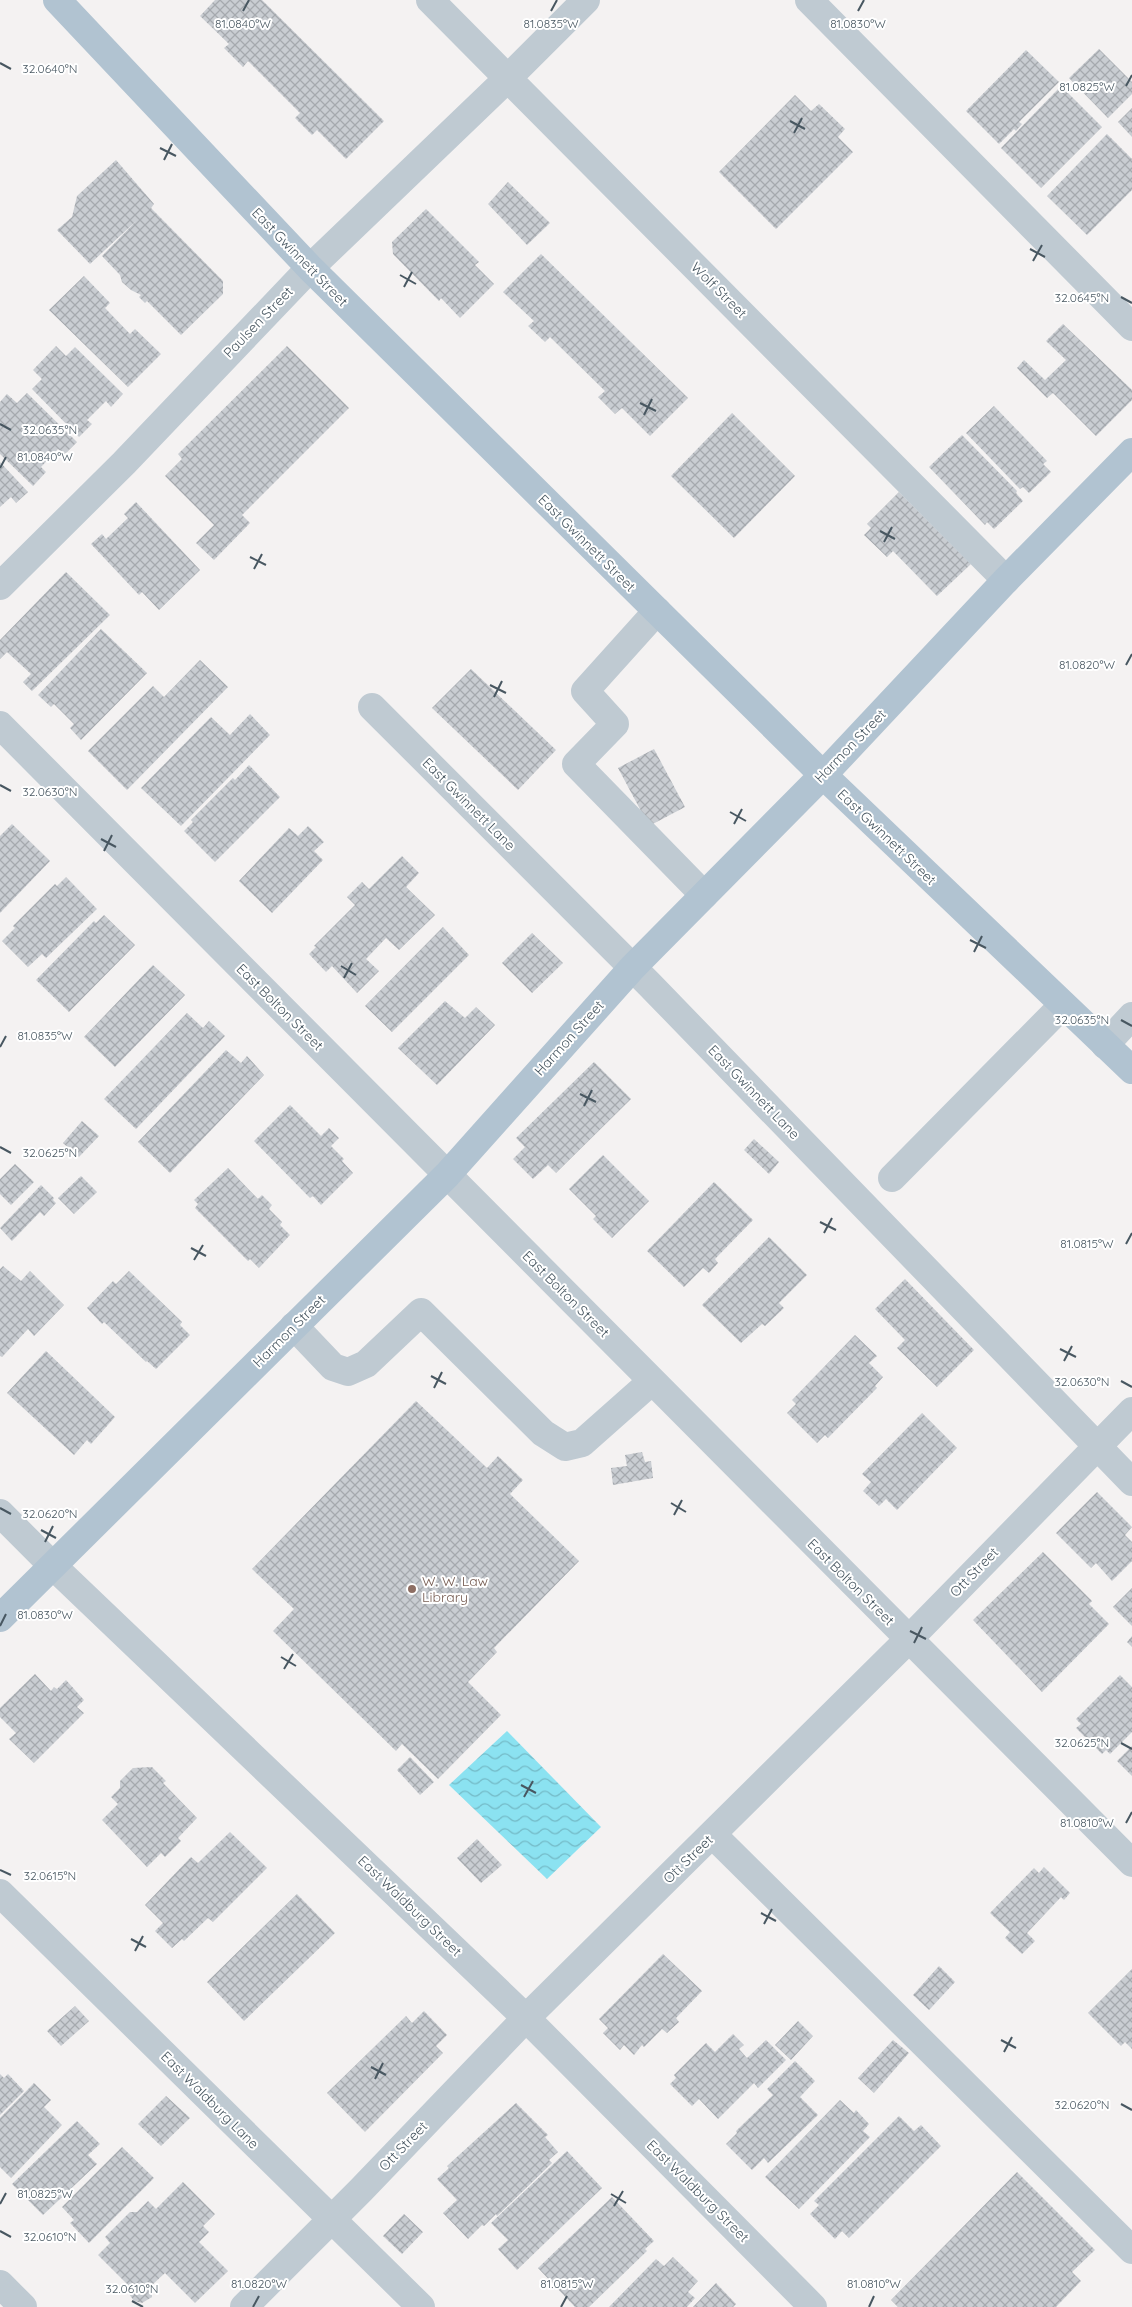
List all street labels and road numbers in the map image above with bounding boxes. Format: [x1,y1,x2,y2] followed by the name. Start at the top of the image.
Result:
[248,204,352,310] street label: East Gwinnett Street
[687,258,751,322] street label: Wolf Street
[219,282,297,362] street label: Paulsen Street
[534,490,640,596] street label: East Gwinnett Street
[810,705,890,787] street label: Harmon Street
[419,754,519,854] street label: East Gwinnett Lane
[834,785,940,889] street label: East Gwinnett Street
[233,960,327,1054] street label: East Bolton Street
[530,996,608,1079] street label: Harmon Street
[704,1041,804,1143] street label: East Gwinnett Lane
[519,1247,613,1341] street label: East Bolton Street
[249,1291,329,1371] street label: Harmon Street
[804,1535,898,1629] street label: East Bolton Street
[946,1543,1002,1601] street label: Ott Street
[659,1831,717,1887] street label: Ott Street
[354,1852,466,1960] street label: East Waldburg Street
[157,2047,263,2153] street label: East Waldburg Lane
[375,2117,431,2175] street label: Ott Street
[643,2136,753,2246] street label: East Waldburg Street

